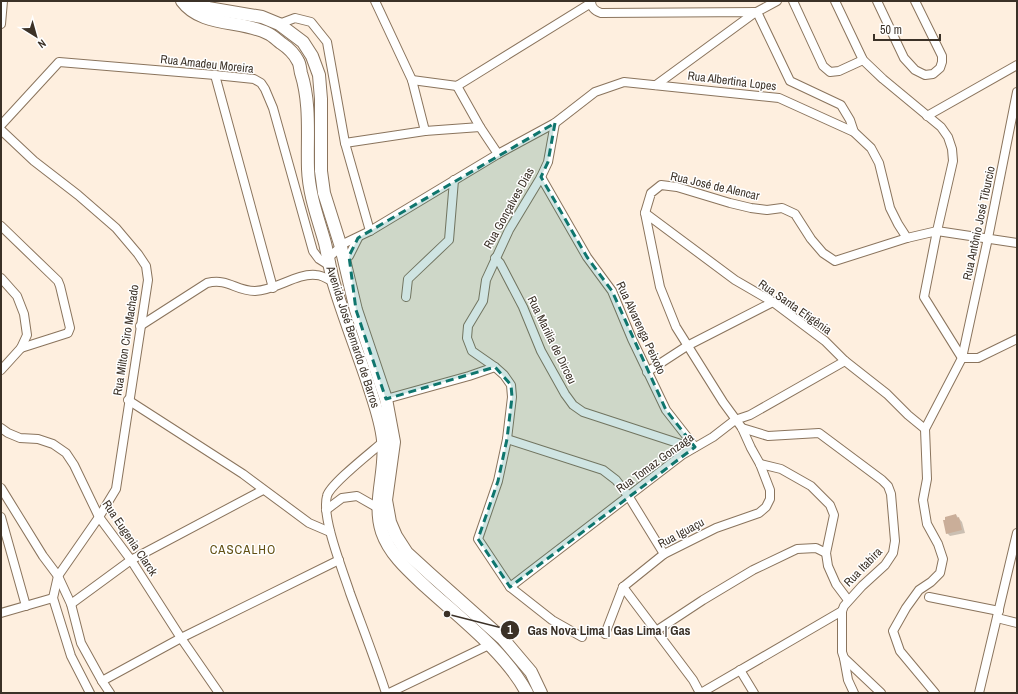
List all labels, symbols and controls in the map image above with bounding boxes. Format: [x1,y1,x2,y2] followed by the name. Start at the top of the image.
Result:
[16,16,56,56] north arrow
[874,16,940,42] scale bar
[880,22,902,38] text: 50 m
[35,36,49,52] text: N
[160,51,255,77] street label: Rua Amadeu Moreira
[687,68,777,94] street label: Rua Albertina Lopes
[480,165,538,251] street label: Rua Gonçalves Dias
[959,165,999,281] street label: Rua Antônio José Tiburcio
[669,168,762,204] street label: Rua José de Alencar
[322,263,384,410] street label: Avenida José Bernardo de Barros
[755,276,835,338] street label: Rua Santa Efigênia
[612,279,670,377] street label: Rua Alvarenga Peixoto
[109,283,143,397] street label: Rua Milton Ciro Machado
[524,293,580,387] street label: Rua Marilia de Dirceu
[613,429,697,497] street label: Rua Tomaz Gonzaga
[99,497,161,579] street label: Rua Eugenia Clarck
[655,514,707,552] street label: Rua Iguaçu
[210,541,276,558] district label: CASCALHO
[840,544,886,590] street label: Rua Itabira
[500,618,699,643] callout: Gas Nova Lima | Gas Lima | Gas
[507,622,513,638] text: 1
[527,622,691,639] text: Gas Nova Lima | Gas Lima | Gas

